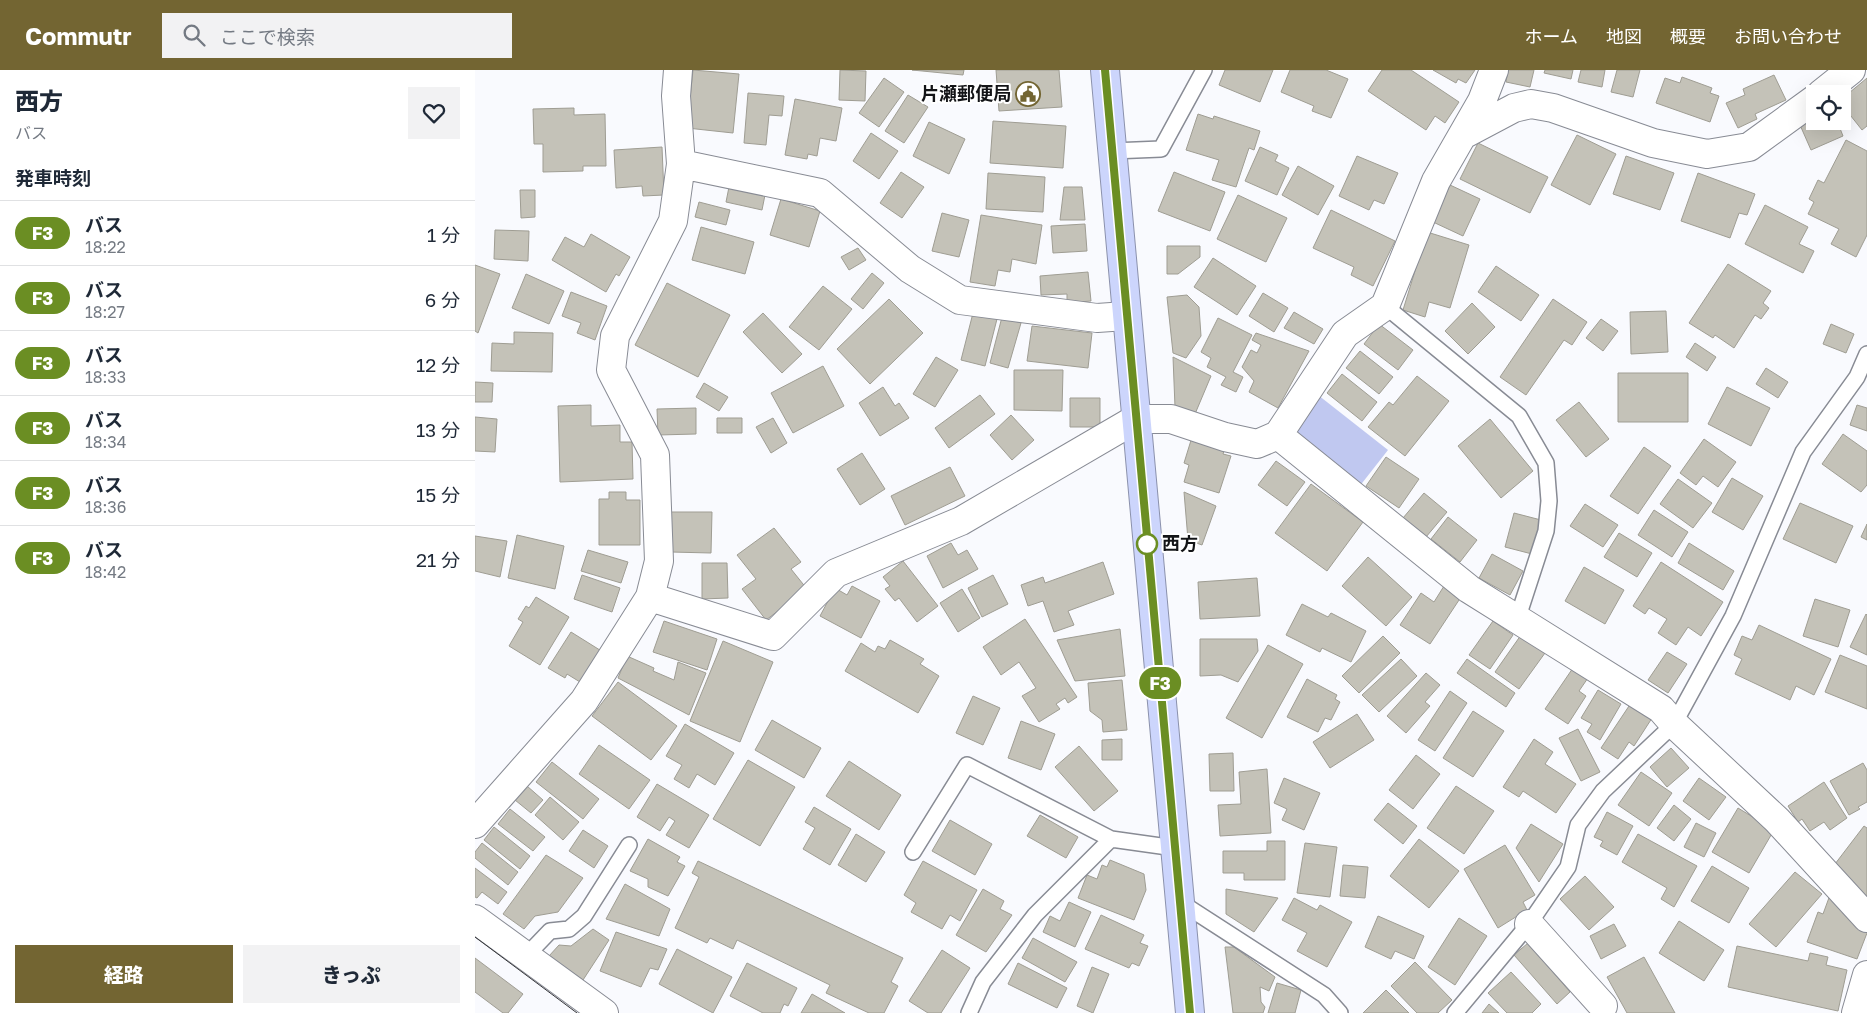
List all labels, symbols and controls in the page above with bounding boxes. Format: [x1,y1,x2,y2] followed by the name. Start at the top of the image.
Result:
[162,13,512,58] search box
[25,21,132,50] text: Commutr
[180,21,208,49] icon: search
[220,25,315,48] text: ここで検索
[1525,25,1578,47] text: ホーム
[1606,25,1642,47] text: 地図
[1670,25,1706,47] text: 概要
[1734,25,1842,47] text: お問い合わせ
[1015,81,1041,107] public building icon: 片瀬郵便局
[921,82,1011,104] place label: 片瀬郵便局
[1806,85,1851,130] map controls
[1806,85,1851,130] button: locate
[15,86,63,115] text: 西方
[408,87,460,139] button: heart
[15,123,47,143] text: バス
[15,166,91,189] text: 発車時刻
[85,213,123,236] text: バス
[32,222,53,244] text: F3
[427,223,460,246] text: 1 分
[85,237,126,257] text: 18:22
[85,278,123,301] text: バス
[32,287,53,309] text: F3
[425,288,460,311] text: 6 分
[85,302,125,322] text: 18:27
[85,343,123,366] text: バス
[32,352,53,374] text: F3
[416,353,460,376] text: 12 分
[85,367,126,387] text: 18:33
[85,408,123,431] text: バス
[32,417,53,439] text: F3
[416,418,460,441] text: 13 分
[85,432,126,452] text: 18:34
[85,473,123,496] text: バス
[32,482,53,504] text: F3
[416,483,460,506] text: 15 分
[85,497,126,517] text: 18:36
[1162,532,1198,554] place label: 西方
[1136,533,1158,555] marker: 西方
[85,538,123,561] text: バス
[32,547,53,569] text: F3
[416,548,460,571] text: 21 分
[85,562,126,582] text: 18:42
[1137,667,1183,699] line badge: F3
[1149,672,1171,694] text: F3
[15,945,233,1003] button: 経路
[243,945,460,1003] button: きっぷ

